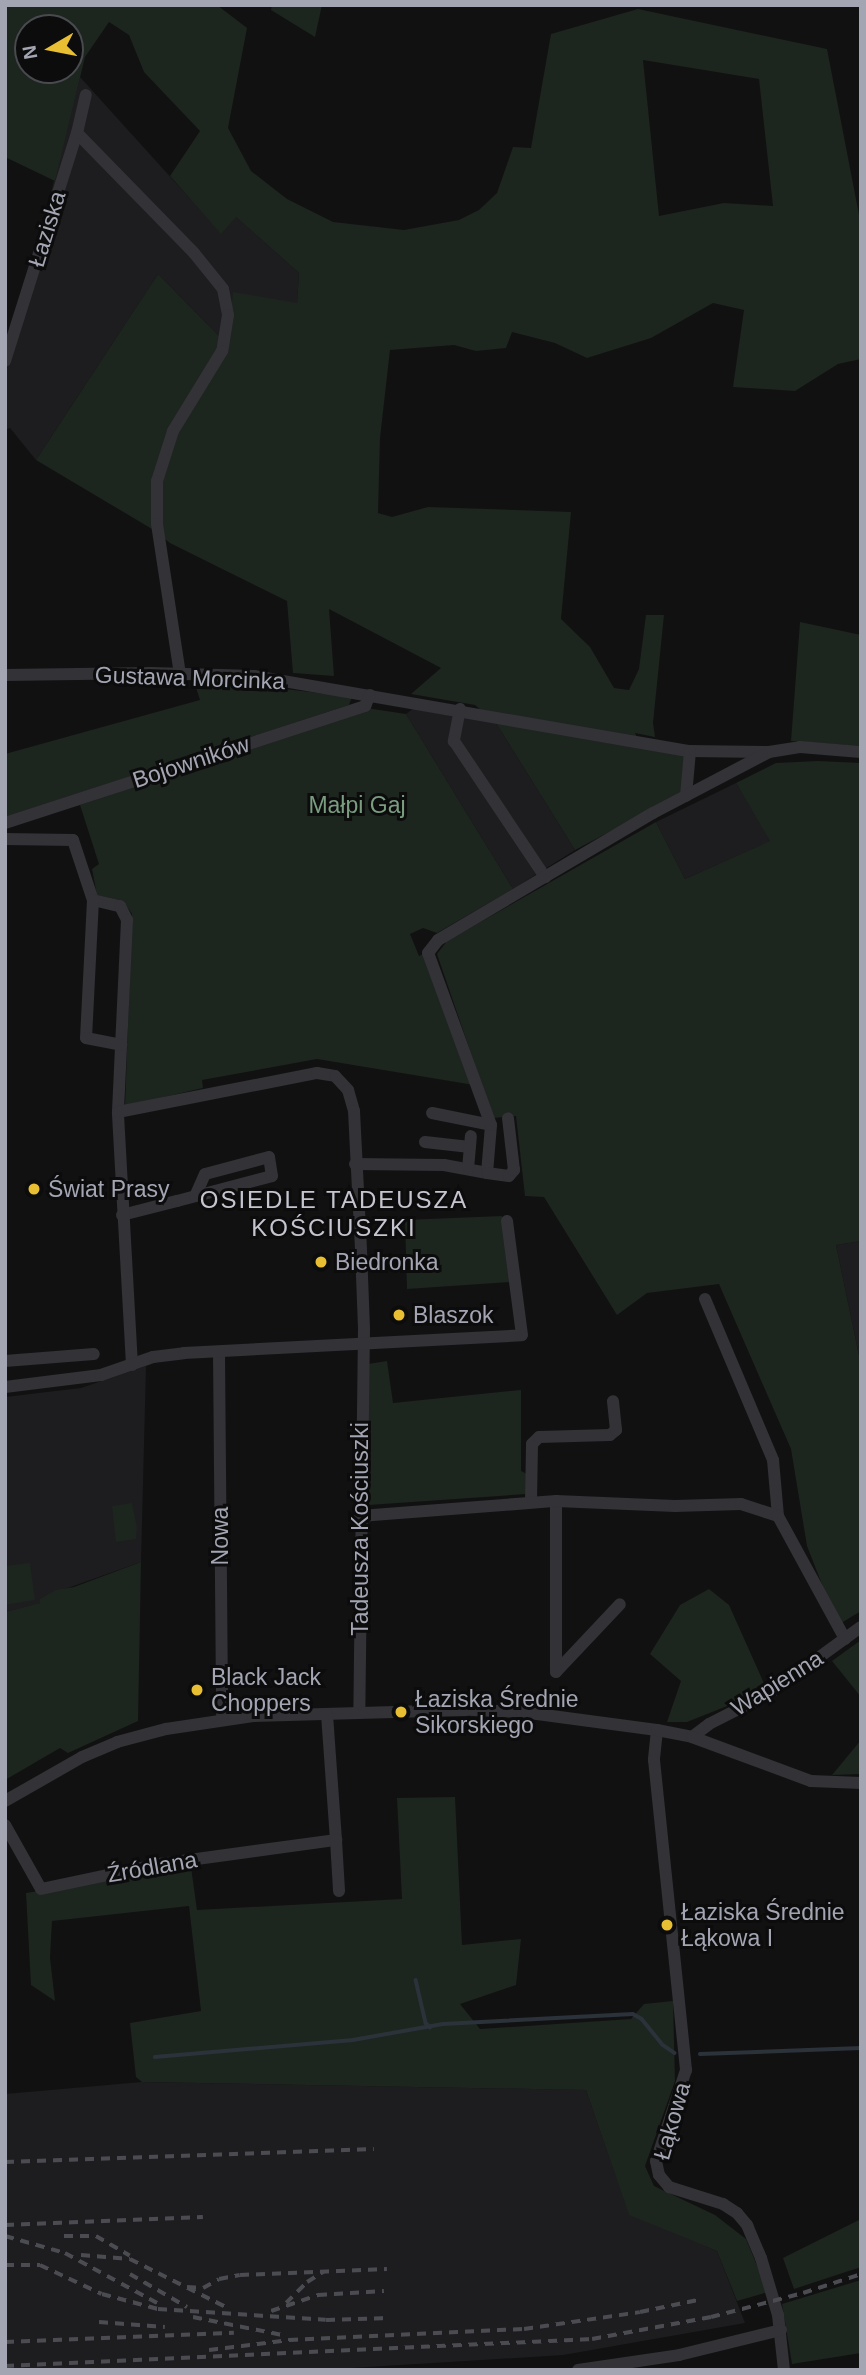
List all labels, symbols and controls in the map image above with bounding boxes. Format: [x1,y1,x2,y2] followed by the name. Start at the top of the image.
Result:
[14,14,84,84] north arrow
[18,44,41,61] text: N
[22,188,72,270] street label: Łaziska
[94,661,286,695] street label: Gustawa Morcinka
[129,730,253,794] street label: Bojowników
[308,791,406,819] park label: Małpi Gaj
[48,1175,169,1203] place label: Świat Prasy
[26,1181,42,1197] marker: Świat Prasy
[202,1186,466,1242] district label: OSIEDLE TADEUSZA KOŚCIUSZKI
[335,1248,439,1276] place label: Biedronka
[313,1254,329,1270] marker: Biedronka
[413,1301,494,1329] place label: Blaszok
[391,1307,407,1323] marker: Blaszok
[346,1422,374,1636] street label: Tadeusza Kościuszki
[206,1507,234,1565] street label: Nowa
[726,1644,828,1722] street label: Wapienna
[211,1663,321,1717] place label: Black Jack Choppers
[189,1682,205,1698] marker: Black Jack Choppers
[415,1685,579,1739] place label: Łaziska Średnie Sikorskiego
[393,1704,409,1720] marker: Łaziska Średnie Sikorskiego
[105,1846,199,1888] street label: Źródlana
[681,1898,845,1952] place label: Łaziska Średnie Łąkowa I
[659,1917,675,1933] marker: Łaziska Średnie Łąkowa I
[648,2079,696,2163] street label: Łąkowa

